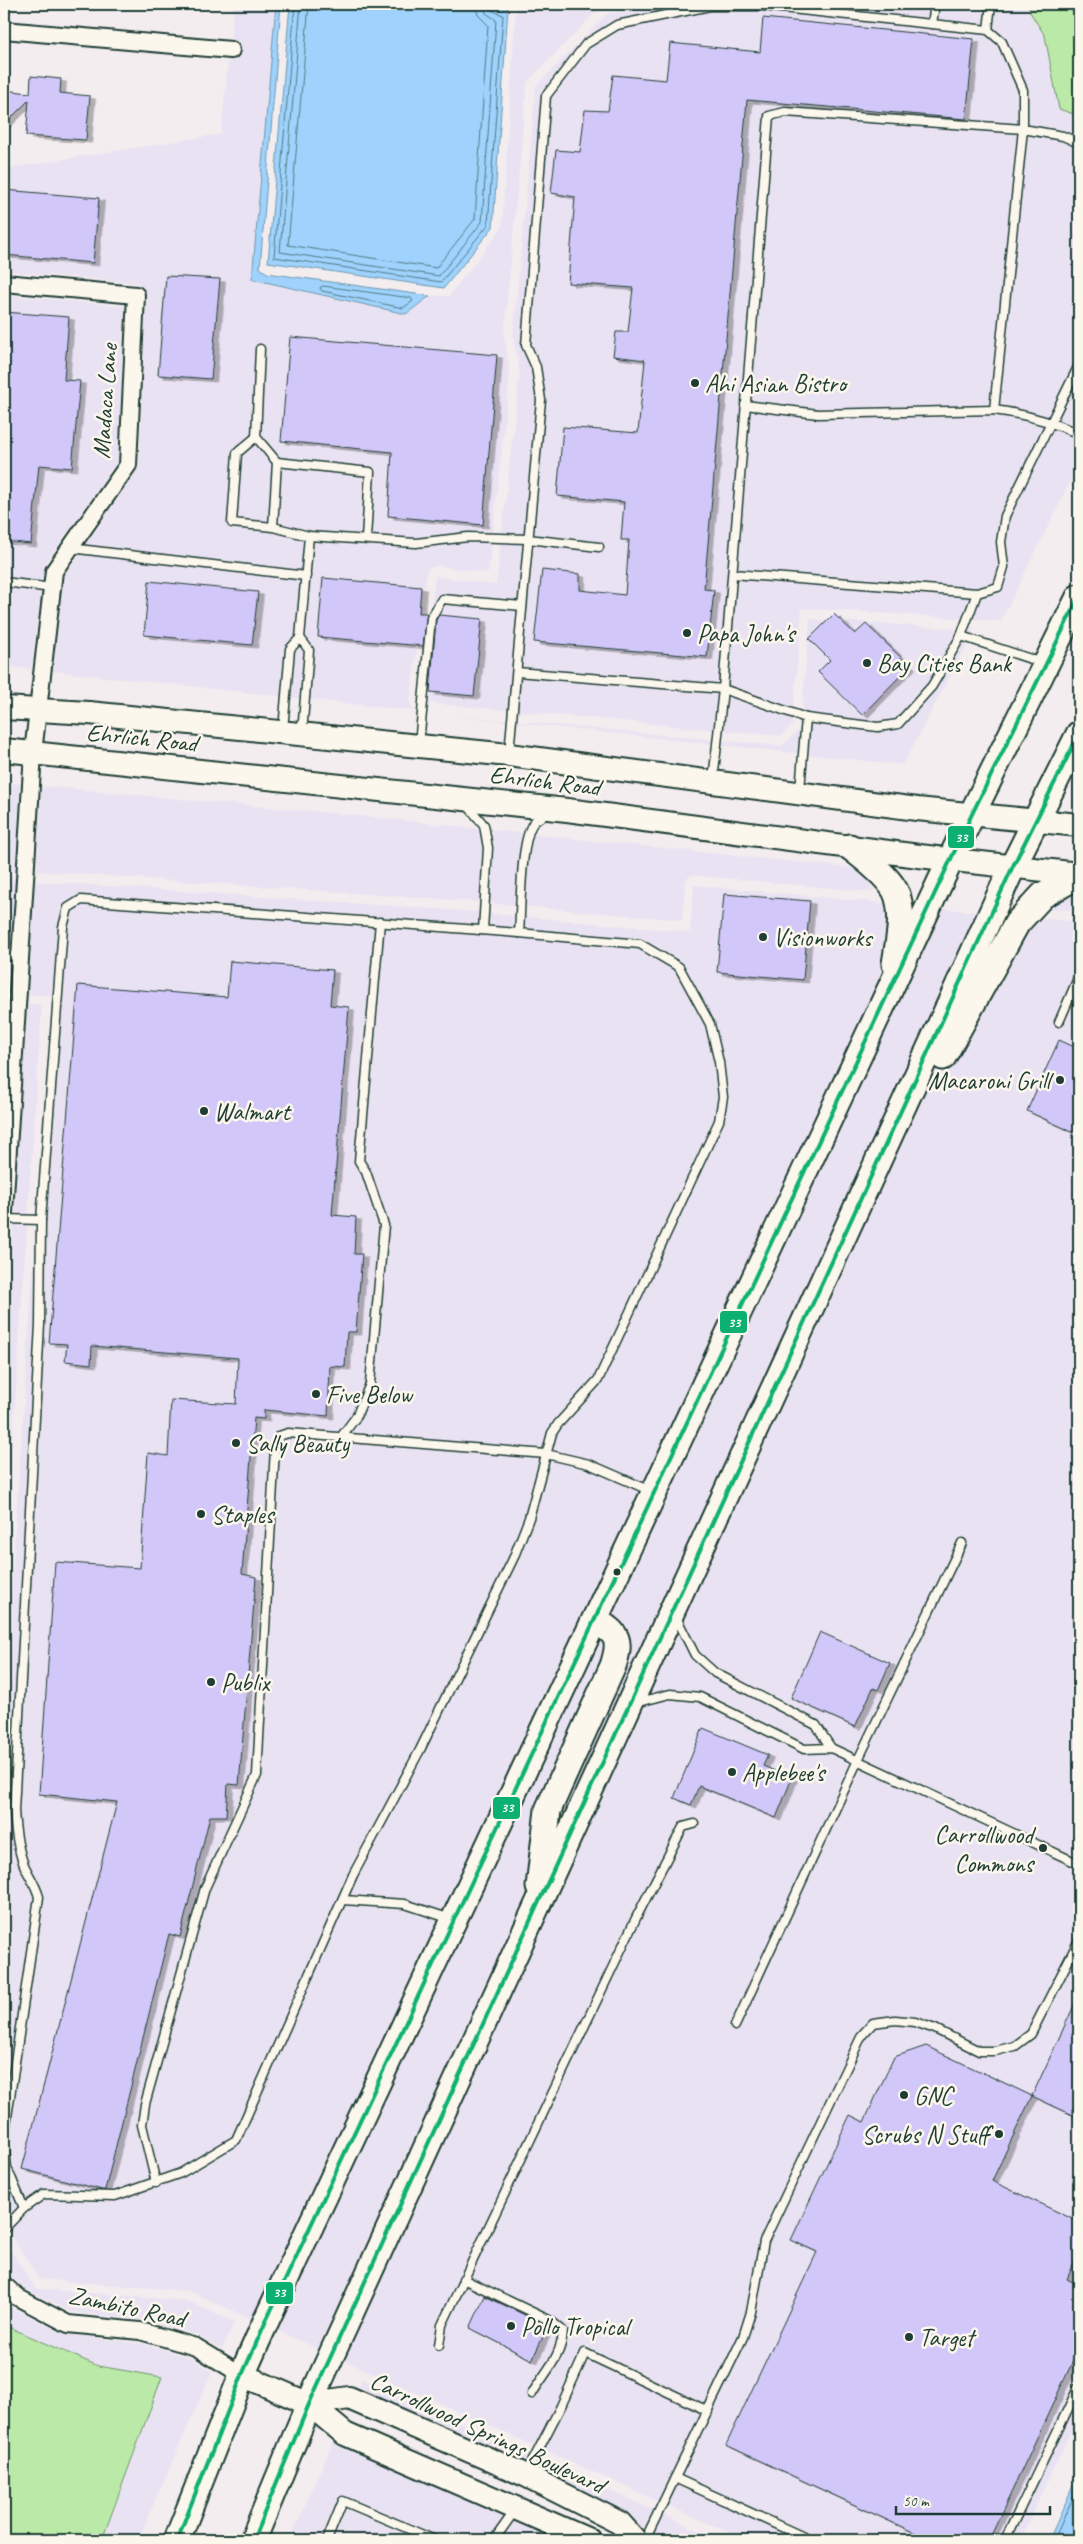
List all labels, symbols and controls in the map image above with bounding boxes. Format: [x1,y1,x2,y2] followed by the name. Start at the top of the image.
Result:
[85,341,125,459] street label: Madaca Lane
[705,368,849,400] place label: Ahi Asian Bistro
[689,377,701,389] marker: Ahi Asian Bistro
[697,618,797,650] place label: Papa John's
[681,627,693,639] marker: Papa John's
[877,648,1013,680] place label: Bay Cities Bank
[861,657,873,669] marker: Bay Cities Bank
[85,716,202,760] street label: Ehrlich Road
[488,758,605,804] street label: Ehrlich Road
[947,825,975,849] line badge: 33
[955,829,969,846] text: 33
[773,922,874,954] place label: Visionworks
[757,931,769,943] marker: Visionworks
[928,1065,1055,1097] place label: Macaroni Grill
[1054,1074,1066,1086] marker: Macaroni Grill
[214,1096,292,1128] place label: Walmart
[198,1105,210,1117] marker: Walmart
[719,1310,748,1334] line badge: 33
[728,1314,742,1331] text: 33
[326,1379,414,1411] place label: Five Below
[310,1388,322,1400] marker: Five Below
[246,1428,351,1460] place label: Sally Beauty
[230,1437,242,1449] marker: Sally Beauty
[211,1499,276,1531] place label: Staples
[195,1508,207,1520] marker: Staples
[612,1567,622,1577] unlabelled marker
[221,1667,272,1699] place label: Publix
[205,1676,217,1688] marker: Publix
[742,1757,827,1789] place label: Applebee's
[726,1766,738,1778] marker: Applebee's
[492,1796,521,1820] line badge: 33
[501,1799,515,1816] text: 33
[935,1819,1036,1880] place label: Carrollwood Commons
[1037,1842,1049,1854] marker: Carrollwood Commons
[914,2080,955,2112] place label: GNC
[898,2089,910,2101] marker: GNC
[862,2119,994,2151] place label: Scrubs N Stuff
[993,2128,1005,2140] marker: Scrubs N Stuff
[66,2279,192,2336] street label: Zambito Road
[265,2281,294,2305] line badge: 33
[273,2284,287,2301] text: 33
[521,2311,633,2343] place label: Pollo Tropical
[505,2320,517,2332] marker: Pollo Tropical
[919,2322,977,2354] place label: Target
[903,2331,915,2343] marker: Target
[365,2364,613,2503] street label: Carrollwood Springs Boulevard
[896,2484,1049,2516] scale bar
[903,2492,930,2511] text: 50 m

